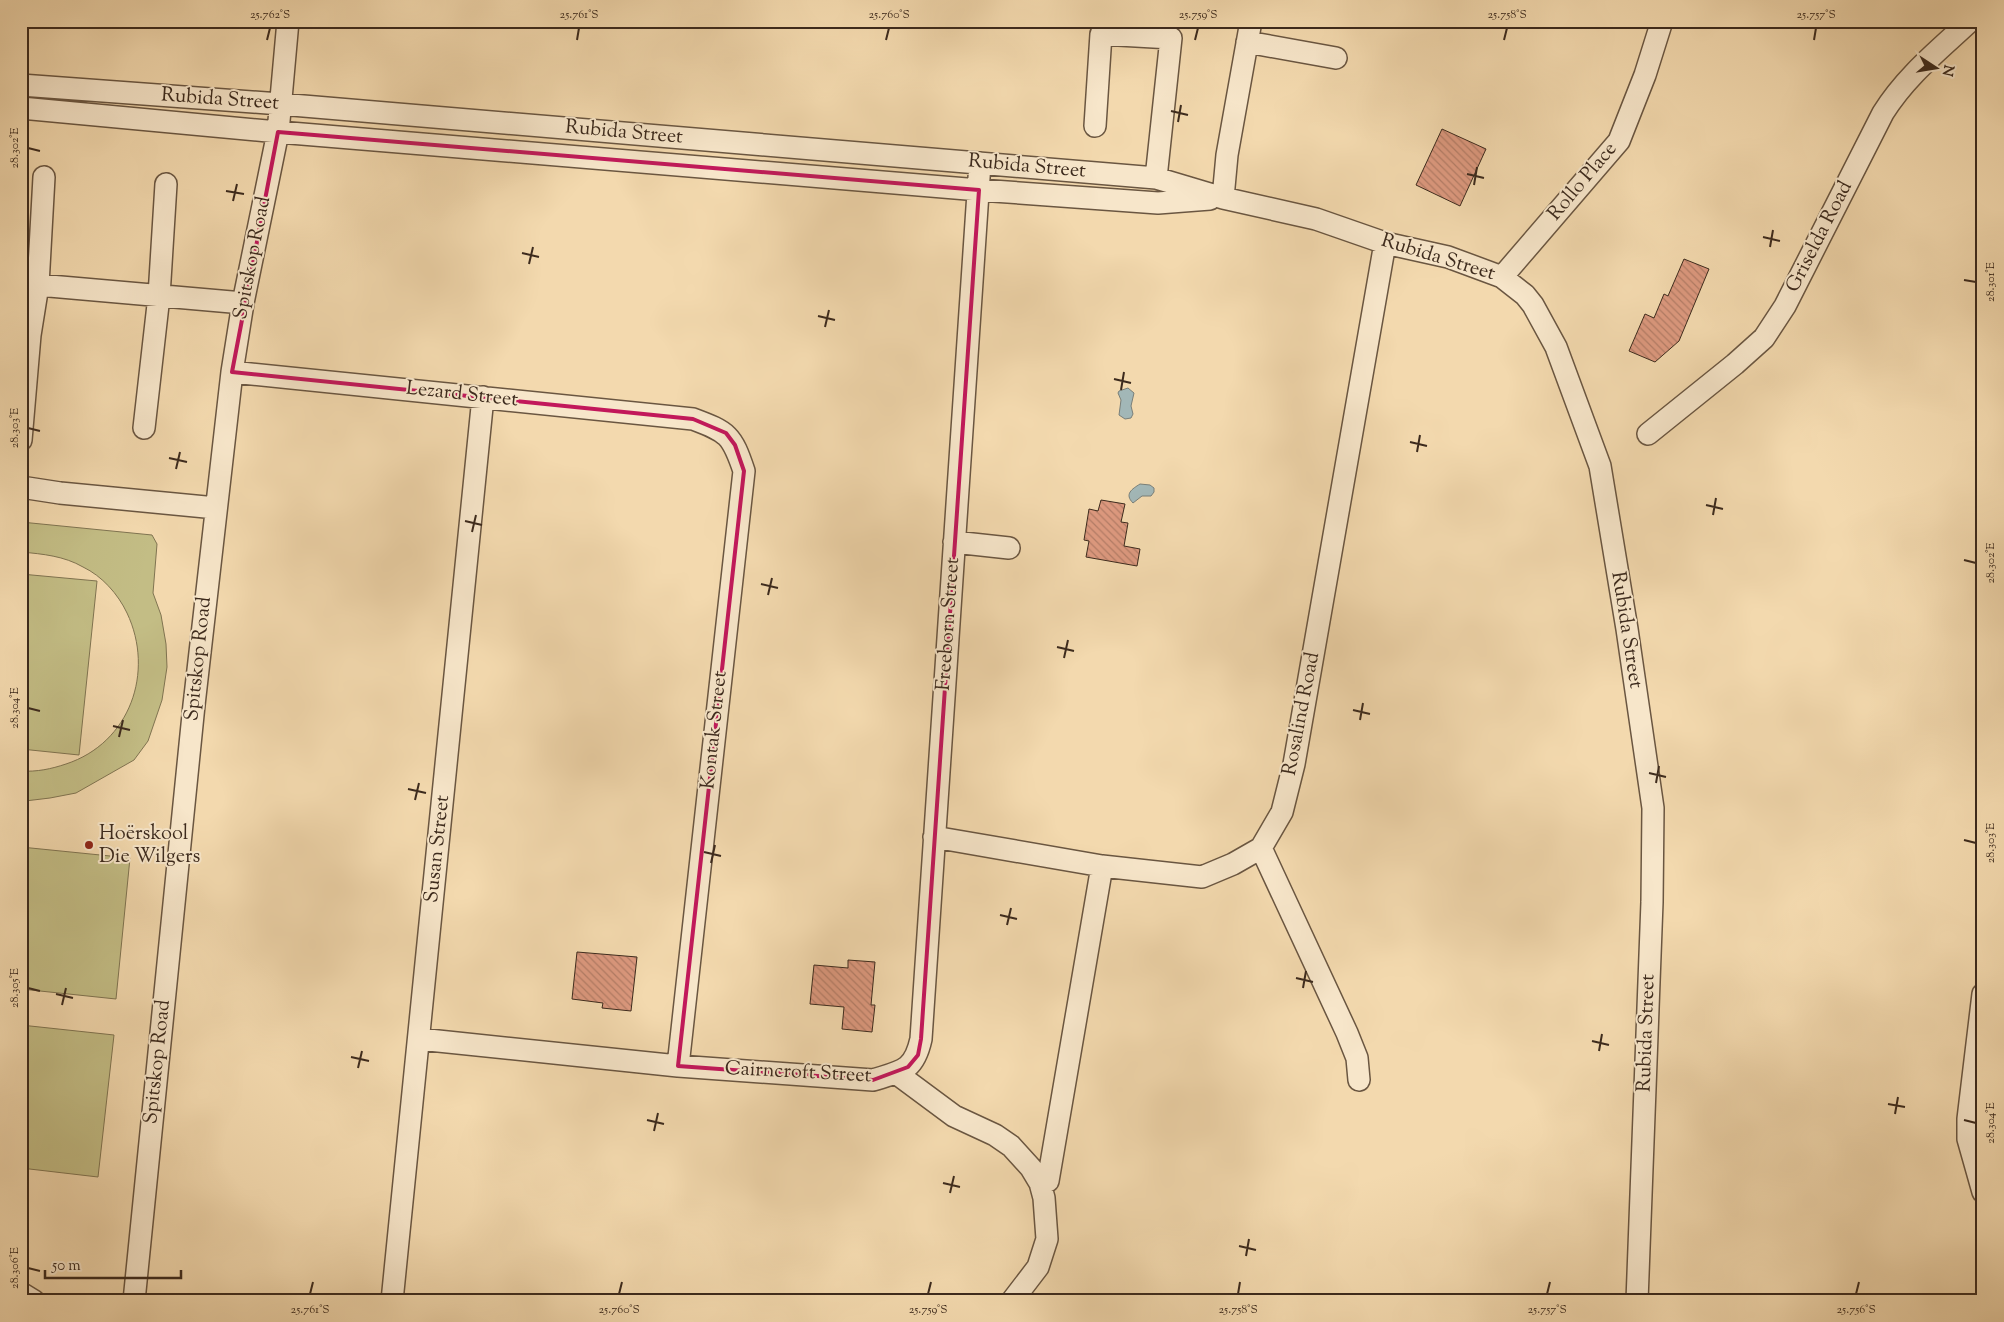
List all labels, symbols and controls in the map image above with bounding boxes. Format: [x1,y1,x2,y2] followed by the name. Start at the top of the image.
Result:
[250,6,290,24] text: 25.762°S
[560,6,598,24] text: 25.761°S
[868,6,910,24] text: 25.760°S
[1179,6,1217,24] text: 25.759°S
[1487,6,1527,24] text: 25.758°S
[1796,6,1836,24] text: 25.757°S
[1912,42,1962,92] north arrow
[1936,63,1958,78] text: N
[160,81,280,119] street label: Rubida Street
[564,113,684,153] street label: Rubida Street
[6,127,24,169] text: 28.302°E
[1541,136,1625,228] street label: Rollo Place
[967,147,1087,187] street label: Rubida Street
[1779,176,1861,298] street label: Griselda Road
[227,194,279,322] street label: Spitskop Road
[1377,227,1499,289] street label: Rubida Street
[1982,261,2000,302] text: 28.301°E
[404,375,520,415] street label: Lezard Street
[6,407,24,448] text: 28.303°E
[1982,542,2000,584] text: 28.302°E
[930,556,968,692] street label: Freeborn Street
[1602,569,1650,691] street label: Rubida Street
[178,595,220,723] street label: Spitskop Road
[1276,650,1328,778] street label: Rosalind Road
[694,669,736,791] street label: Kontak Street
[6,687,24,729] text: 28.304°E
[418,794,458,904] street label: Susan Street
[99,820,201,872] place label: Hoërskool Die Wilgers
[1982,822,2000,863] text: 28.303°E
[83,839,95,851] marker: Hoërskool Die Wilgers
[6,967,24,1008] text: 28.305°E
[1630,973,1664,1092] street label: Rubida Street
[137,998,179,1126] street label: Spitskop Road
[724,1055,872,1091] street label: Cairncroft Street
[1982,1102,2000,1144] text: 28.304°E
[6,1246,24,1289] text: 28.306°E
[45,1247,181,1279] scale bar
[51,1256,81,1277] text: 50 m
[291,1301,329,1319] text: 25.761°S
[598,1301,640,1319] text: 25.760°S
[909,1301,947,1319] text: 25.759°S
[1218,1301,1258,1319] text: 25.758°S
[1527,1301,1567,1319] text: 25.757°S
[1836,1301,1876,1319] text: 25.756°S

